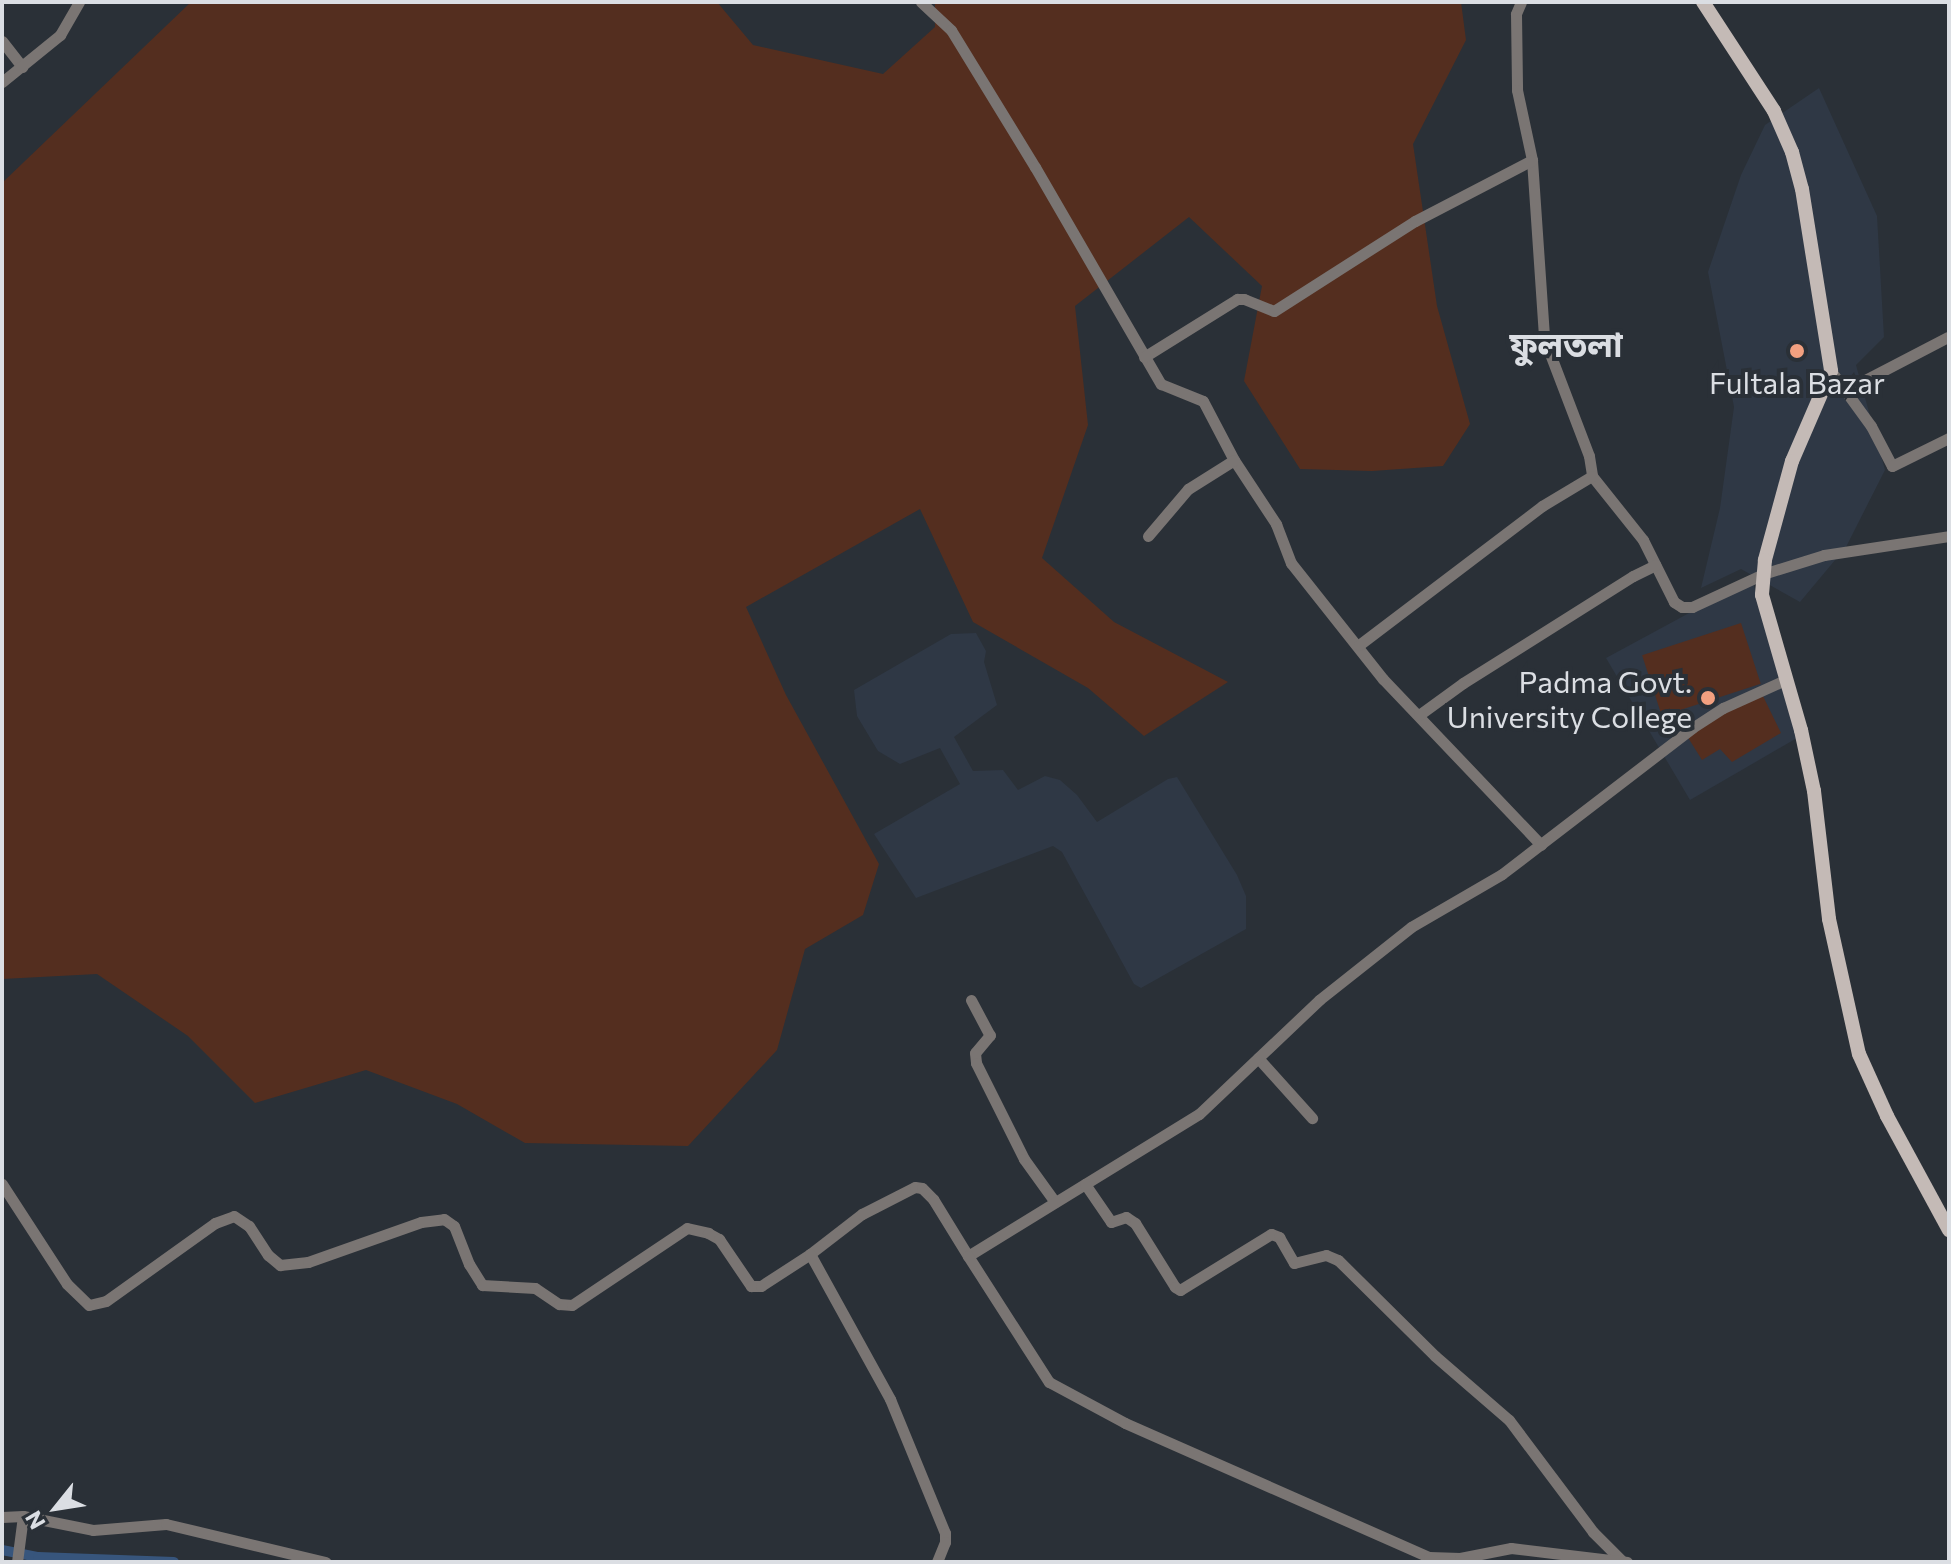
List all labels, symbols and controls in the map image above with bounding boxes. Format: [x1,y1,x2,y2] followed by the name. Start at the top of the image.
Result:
[1509,324,1623,364] district label: ফুলতলা
[1788,342,1806,360] marker: Fultala Bazar
[1709,364,1885,400] place label: Fultala Bazar
[1447,663,1692,734] place label: Padma Govt. University College
[1699,689,1717,707] marker: Padma Govt. University College
[16,1468,96,1548] north arrow
[19,1506,51,1534] text: N

